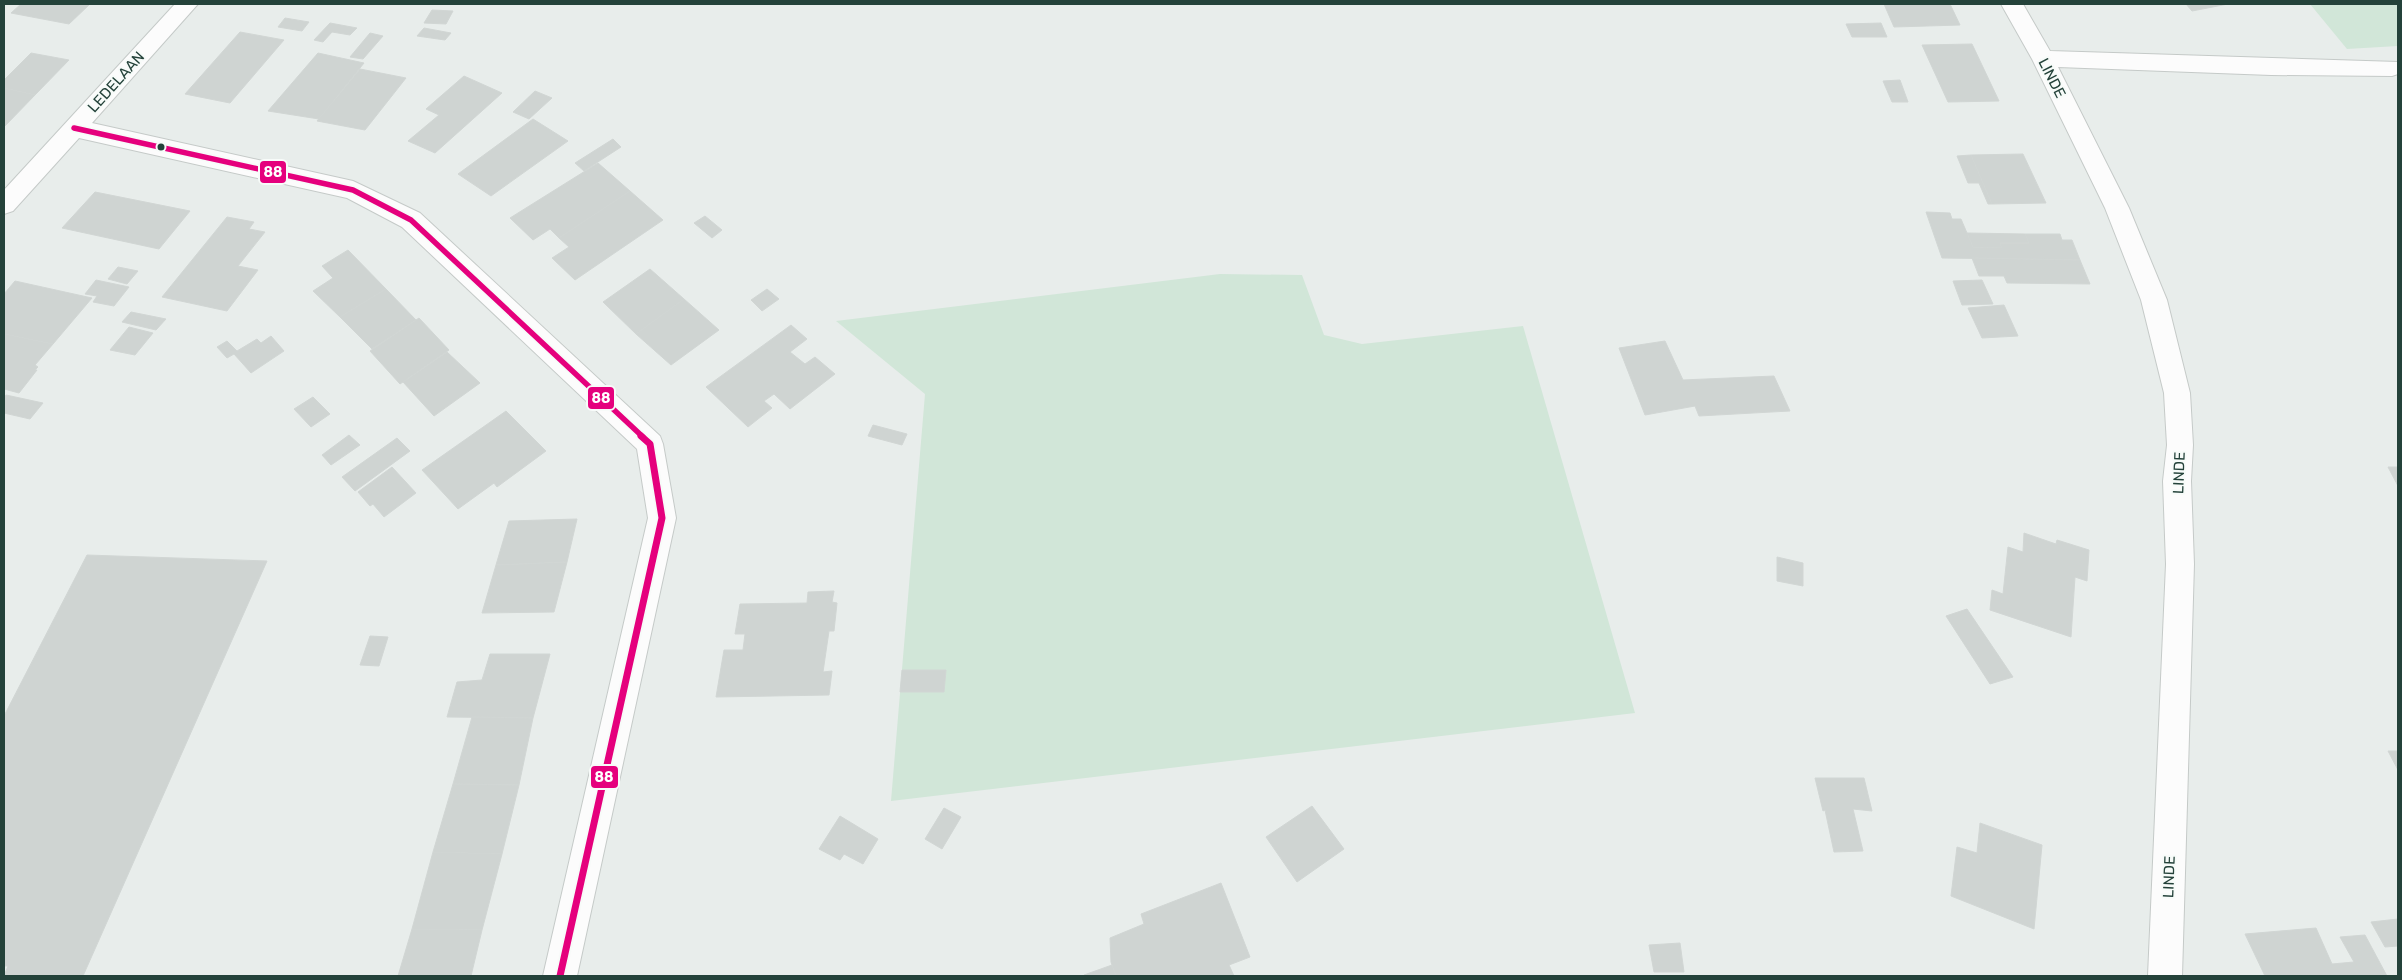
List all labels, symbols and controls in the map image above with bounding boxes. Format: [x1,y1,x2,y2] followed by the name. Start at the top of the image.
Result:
[84,48,148,116] street label: LEDELAAN
[2034,55,2070,101] street label: LINDE
[156,142,166,152] unlabelled marker
[259,160,287,184] line badge: 88
[264,164,282,181] text: 88
[587,386,615,410] line badge: 88
[592,390,610,407] text: 88
[2169,452,2189,494] street label: LINDE
[590,765,619,789] line badge: 88
[595,769,613,786] text: 88
[2159,856,2179,898] street label: LINDE

